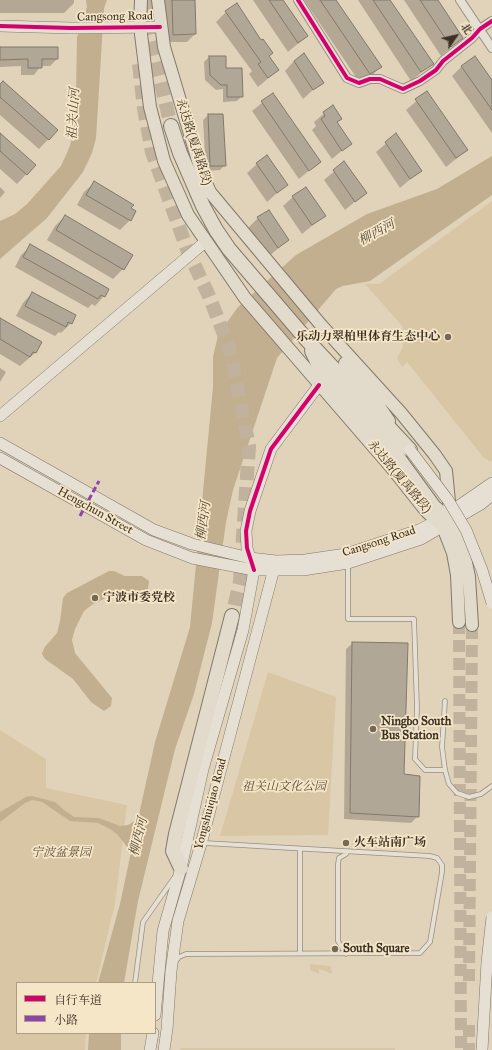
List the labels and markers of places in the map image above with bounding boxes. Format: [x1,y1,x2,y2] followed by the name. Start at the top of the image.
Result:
[296,330,440,344] place label: 乐动力翠柏里体育生态中心
[443,332,453,342] marker: 乐动力翠柏里体育生态中心
[103,591,175,605] place label: 宁波市委党校
[90,593,100,603] marker: 宁波市委党校
[381,715,451,743] place label: Ningbo South Bus Station
[368,724,378,734] marker: Ningbo South Bus Station
[354,836,426,850] place label: 火车站南广场
[341,838,351,848] marker: 火车站南广场
[343,942,409,956] place label: South Square
[330,944,340,954] marker: South Square

